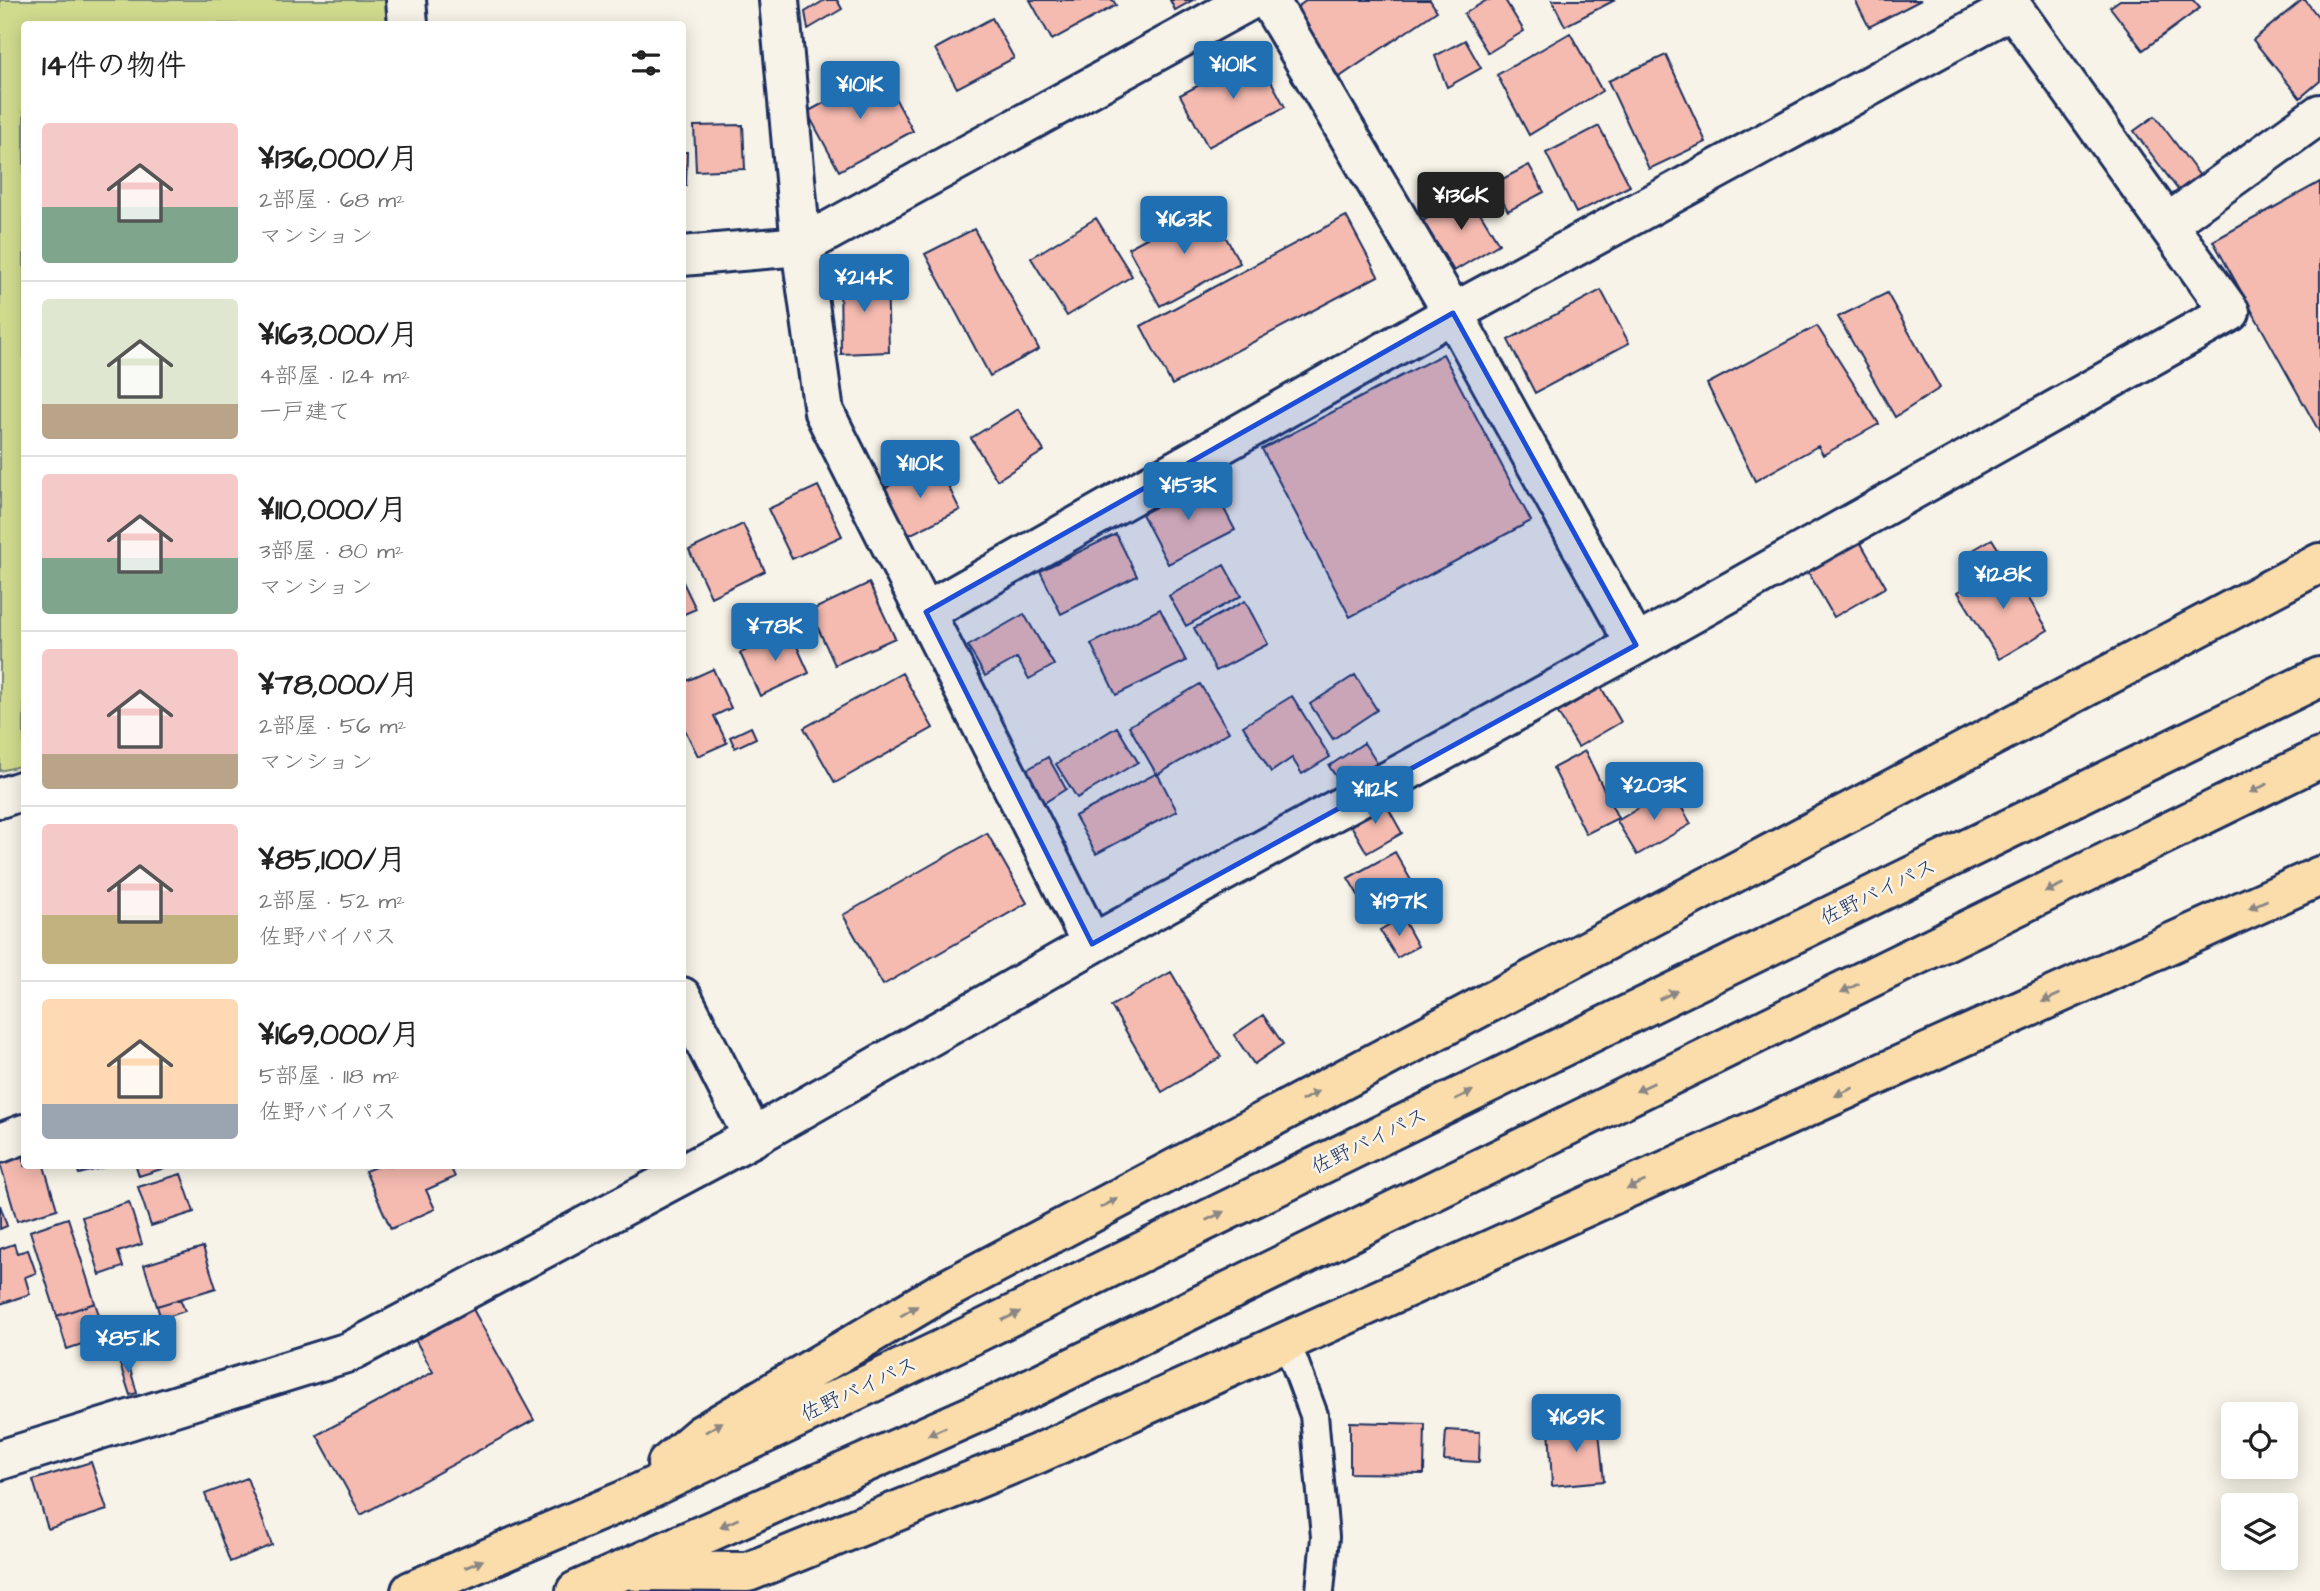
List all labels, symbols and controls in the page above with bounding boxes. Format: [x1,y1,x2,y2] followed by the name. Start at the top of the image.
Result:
[1184,42,1282,101] pin: ¥101K
[627,44,665,82] icon: filters
[42,45,186,87] text: 14件の物件
[1210,48,1256,80] text: ¥101K
[811,61,909,121] pin: ¥101K
[837,68,883,100] text: ¥101K
[259,138,419,180] text: ¥136,000/月
[98,151,182,235] icon: home
[1412,173,1510,232] pin: ¥136K
[1433,179,1489,211] text: ¥136K
[259,184,405,216] text: 2部屋 · 68 m²
[1135,196,1233,256] pin: ¥163K
[1156,203,1212,235] text: ¥163K
[259,220,373,252] text: マンション
[815,254,913,314] pin: ¥214K
[835,261,893,293] text: ¥214K
[259,314,419,356] text: ¥163,000/月
[98,327,182,411] icon: home
[259,360,410,392] text: 4部屋 · 124 m²
[259,396,351,428] text: 一戸建て
[871,440,969,500] pin: ¥110K
[897,447,943,479] text: ¥110K
[1139,462,1237,522] pin: ¥153K
[1159,469,1217,501] text: ¥153K
[259,489,407,531] text: ¥110,000/月
[98,502,182,586] icon: home
[259,535,404,567] text: 3部屋 · 80 m²
[1954,552,2052,611] pin: ¥128K
[1974,558,2032,590] text: ¥128K
[259,571,373,603] text: マンション
[734,604,816,663] pin: ¥78K
[747,610,803,642] text: ¥78K
[259,664,419,706] text: ¥78,000/月
[98,677,182,761] icon: home
[259,710,406,742] text: 2部屋 · 56 m²
[259,746,373,778] text: マンション
[1605,762,1703,822] pin: ¥203K
[1326,766,1424,826] pin: ¥112K
[1621,769,1687,801] text: ¥203K
[1352,773,1398,805] text: ¥112K
[2249,782,2269,793] one-way arrow
[259,839,406,881] text: ¥85,100/月
[1815,851,1941,933] street label: 佐野バイパス
[98,852,182,936] icon: home
[1350,878,1448,938] pin: ¥197K
[2044,882,2064,893] one-way arrow
[259,885,405,917] text: 2部屋 · 52 m²
[1371,885,1427,917] text: ¥197K
[2248,898,2268,910] one-way arrow
[259,921,397,953] text: 佐野バイパス
[1840,982,1860,993] one-way arrow
[1658,989,1678,1001] one-way arrow
[2041,992,2061,1004] one-way arrow
[259,1014,421,1056] text: ¥169,000/月
[98,1027,182,1111] icon: home
[259,1060,399,1092] text: 5部屋 · 118 m²
[1635,1082,1655,1093] one-way arrow
[1833,1087,1854,1098] one-way arrow
[1454,1089,1474,1100] one-way arrow
[1301,1091,1321,1103] one-way arrow
[259,1096,397,1128] text: 佐野バイパス
[1306,1100,1432,1182] street label: 佐野バイパス
[1626,1179,1646,1191] one-way arrow
[1100,1197,1119,1209] one-way arrow
[1205,1210,1225,1222] one-way arrow
[900,1305,919,1318] one-way arrow
[1001,1310,1021,1321] one-way arrow
[71,1316,185,1375] pin: ¥85.1K
[96,1322,160,1354] text: ¥85.1K
[796,1349,922,1429] street label: 佐野バイパス
[1527,1394,1625,1454] pin: ¥169K
[1548,1401,1604,1433] text: ¥169K
[2221,1402,2298,1570] map controls
[2221,1402,2298,1479] button: locate
[704,1421,723,1434] one-way arrow
[927,1425,947,1437] one-way arrow
[2221,1493,2298,1570] button: layers
[719,1518,740,1529] one-way arrow
[464,1559,485,1570] one-way arrow

